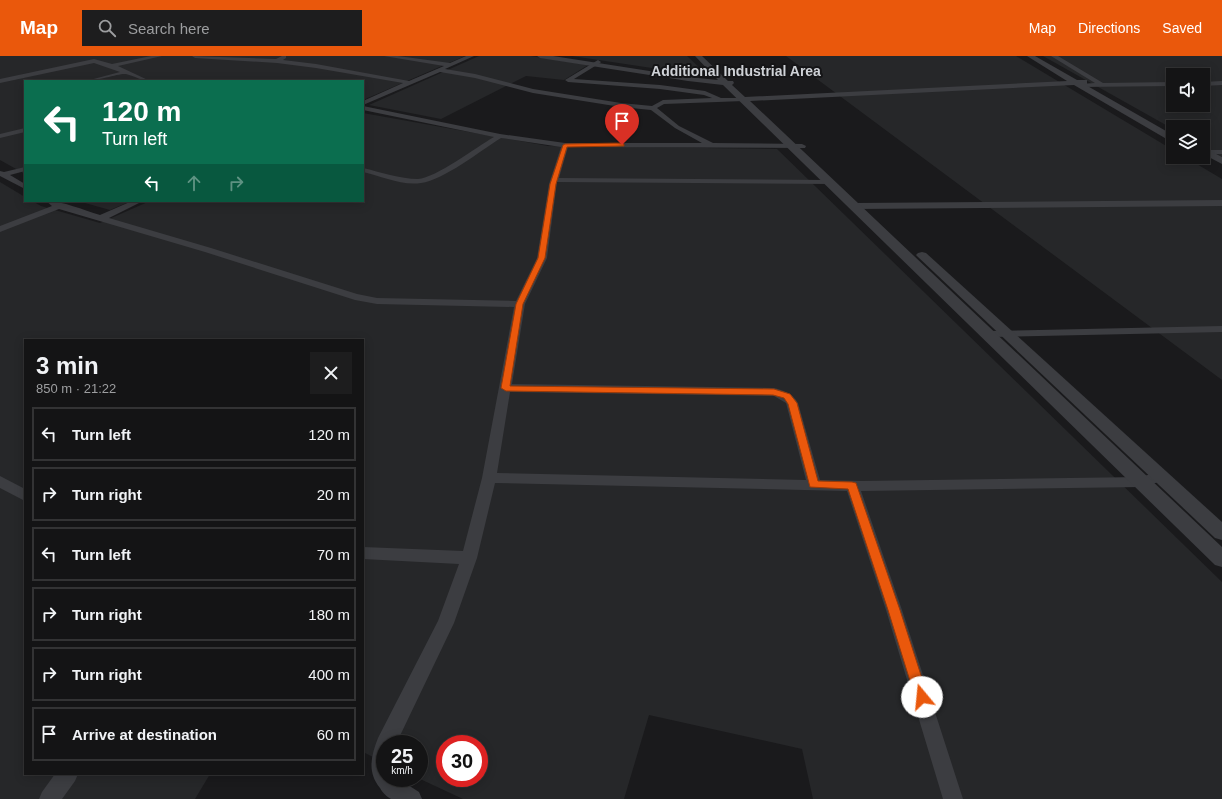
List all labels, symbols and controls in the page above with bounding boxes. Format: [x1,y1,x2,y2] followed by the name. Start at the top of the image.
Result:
[82,10,362,46] search box
[20,17,58,38] text: Map
[96,17,118,39] icon: search
[128,20,210,37] text: Search here
[1029,20,1056,36] text: Map
[1078,20,1140,36] text: Directions
[1162,20,1202,36] text: Saved
[651,63,821,79] district label: Additional Industrial Area
[1166,68,1210,164] map controls
[1166,68,1210,112] button: sound
[36,96,88,148] icon: left
[102,96,181,127] text: 120 m
[605,104,639,145] pin
[611,110,633,132] icon: arrive
[1166,120,1210,164] button: layers
[102,129,167,149] text: Turn left
[141,172,163,194] icon: left
[183,172,205,194] icon: ahead
[225,172,247,194] icon: right
[36,352,99,379] text: 3 min
[310,352,352,394] button: close
[36,381,116,396] text: 850 m · 21:22
[38,423,60,445] icon: left
[72,426,131,443] text: Turn left
[308,426,350,443] text: 120 m
[38,483,60,505] icon: right
[72,486,142,503] text: Turn right
[317,486,350,503] text: 20 m
[38,543,60,565] icon: left
[72,546,131,563] text: Turn left
[317,546,350,563] text: 70 m
[38,603,60,625] icon: right
[72,606,142,623] text: Turn right
[308,606,350,623] text: 180 m
[38,663,60,685] icon: right
[72,666,142,683] text: Turn right
[308,666,350,683] text: 400 m
[901,676,943,718] position arrow
[38,723,60,745] icon: arrive
[72,726,217,743] text: Arrive at destination
[317,726,350,743] text: 60 m
[436,735,488,787] speed limit sign: 30
[391,745,413,767] text: 25
[391,765,413,776] text: km/h

